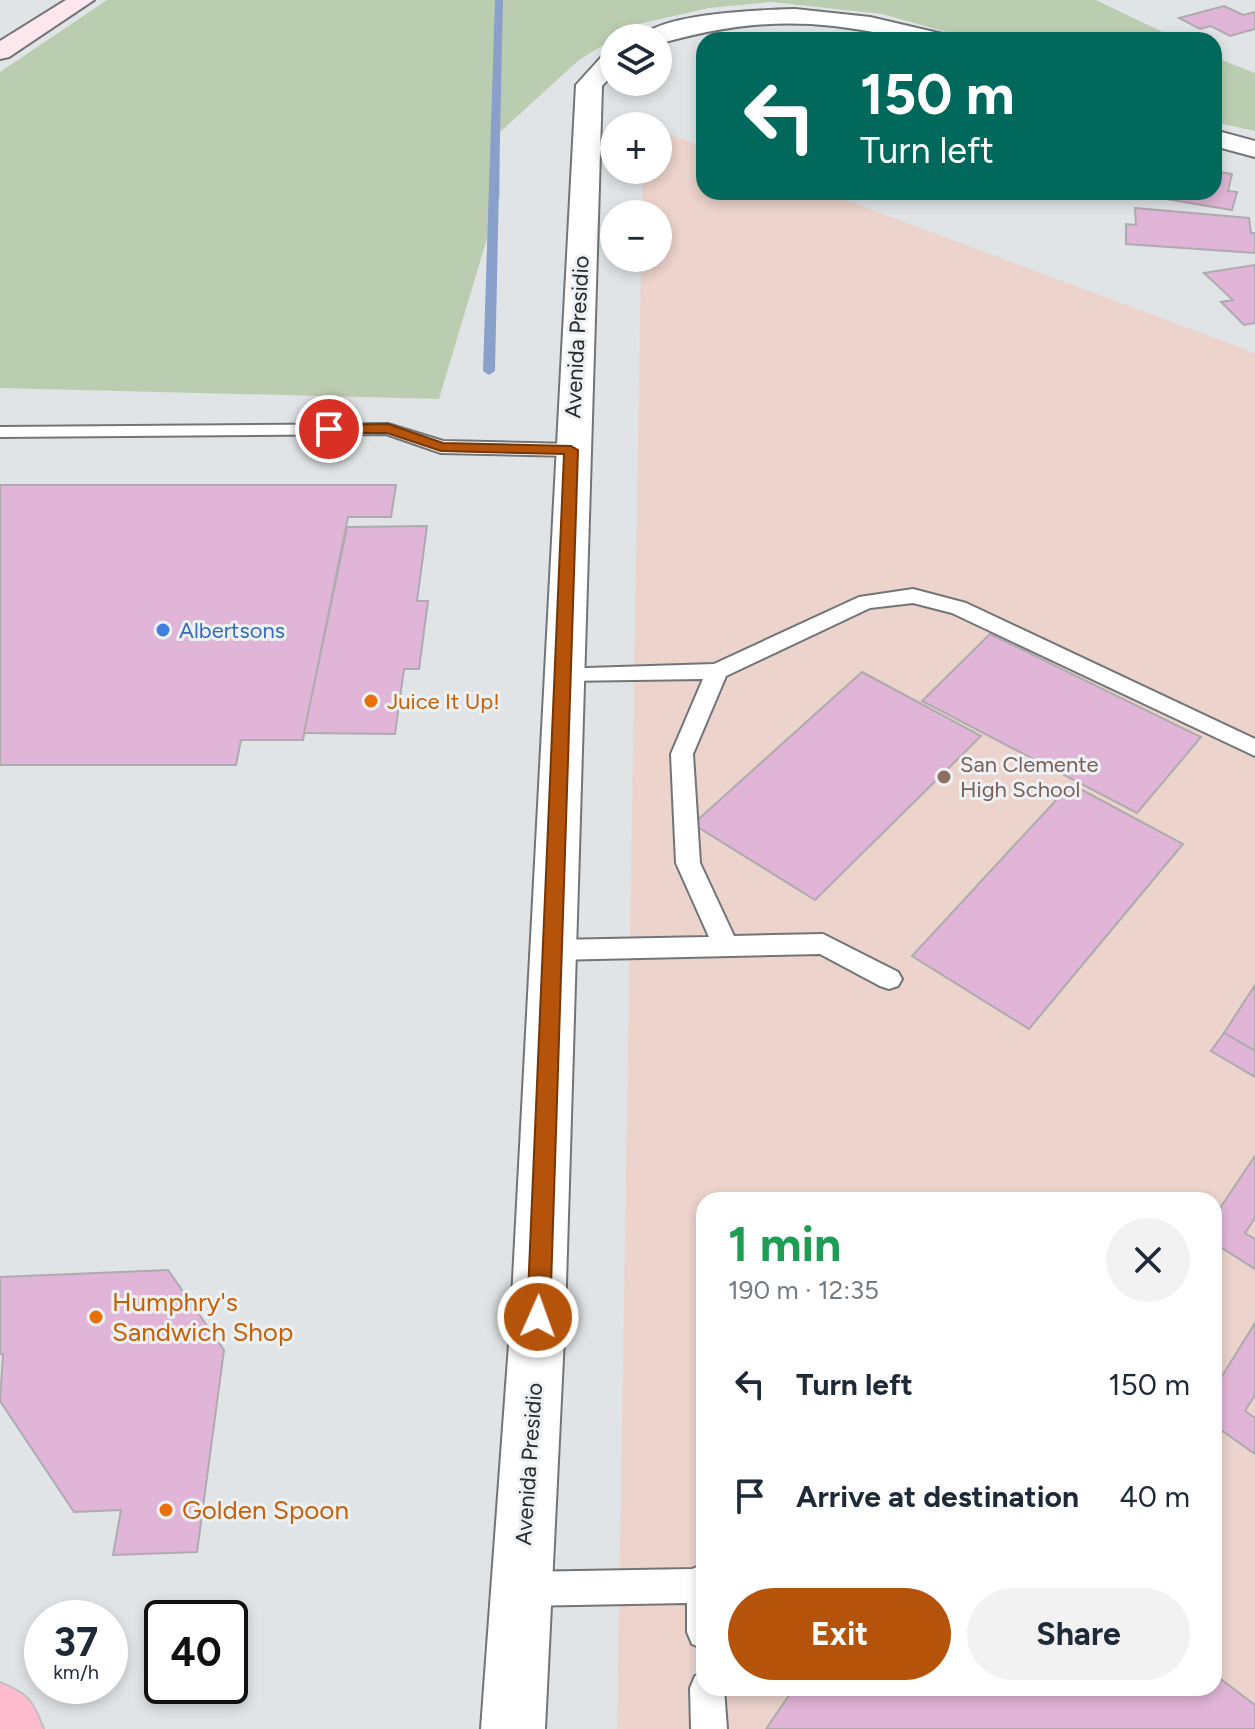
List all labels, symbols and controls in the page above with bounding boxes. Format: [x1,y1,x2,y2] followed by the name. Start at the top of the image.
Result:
[600,24,672,272] map controls
[600,24,672,96] button: layers
[860,61,1015,128] text: 150 m
[728,64,832,168] icon: left
[600,112,672,184] button: +
[860,129,994,172] text: Turn left
[600,200,672,272] button: −
[559,255,595,419] street label: Avenida Presidio
[295,395,363,463] pin
[307,407,351,451] icon: arrive
[179,617,285,644] place label: Albertsons
[154,621,172,639] marker: Albertsons
[387,688,500,715] place label: Juice It Up!
[362,692,380,710] marker: Juice It Up!
[960,751,1098,803] place label: San Clemente High School
[935,768,953,786] marker: San Clemente High School
[728,1215,841,1273] text: 1 min
[1106,1218,1190,1302] button: close
[728,1274,879,1306] text: 190 m · 12:35
[496,1275,580,1359] position arrow
[112,1286,293,1348] place label: Humphry's Sandwich Shop
[87,1308,105,1326] marker: Humphry's Sandwich Shop
[728,1362,772,1406] icon: left
[796,1366,913,1403] text: Turn left
[1108,1366,1190,1403] text: 150 m
[510,1382,548,1546] street label: Avenida Presidio
[728,1474,772,1518] icon: arrive
[796,1478,1079,1515] text: Arrive at destination
[1119,1478,1190,1515] text: 40 m
[182,1494,349,1526] place label: Golden Spoon
[157,1501,175,1519] marker: Golden Spoon
[728,1588,951,1680] button: Exit
[967,1588,1190,1680] button: Share
[144,1600,248,1704] speed limit sign: 40
[54,1618,98,1666] text: 37
[53,1660,99,1684] text: km/h

